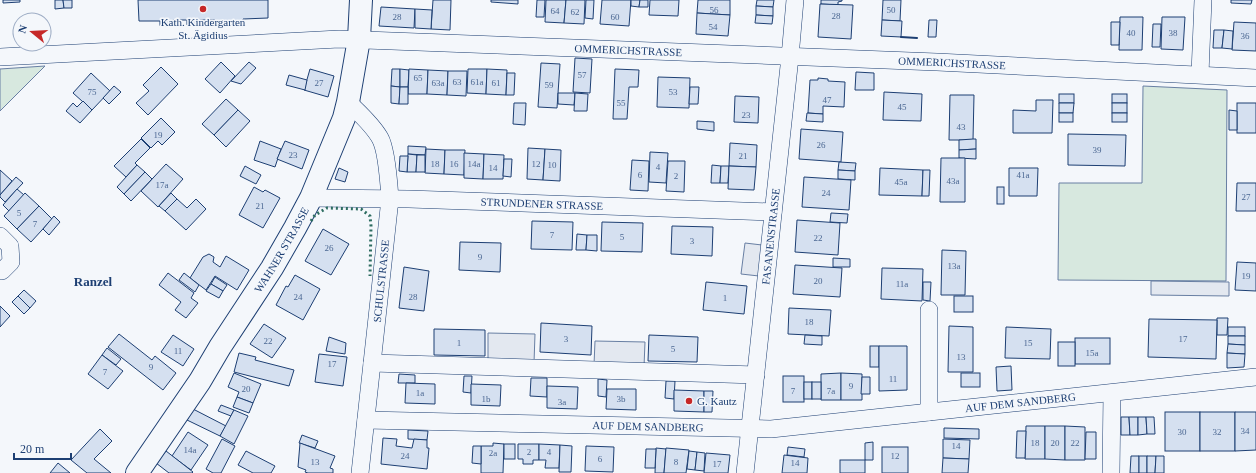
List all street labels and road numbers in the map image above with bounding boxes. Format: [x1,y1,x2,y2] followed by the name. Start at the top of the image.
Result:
[574,42,683,58] street label: OMMERICHSTRASSE
[898,55,1006,71] street label: OMMERICHSTRASSE
[759,187,782,285] street label: FASANENSTRASSE
[480,196,604,212] street label: STRUNDENER STRASSE
[252,205,311,295] street label: WAHNER STRASSE
[371,239,391,323] street label: SCHULSTRASSE
[964,390,1077,414] street label: AUF DEM SANDBERG
[592,419,704,434] street label: AUF DEM SANDBERG

